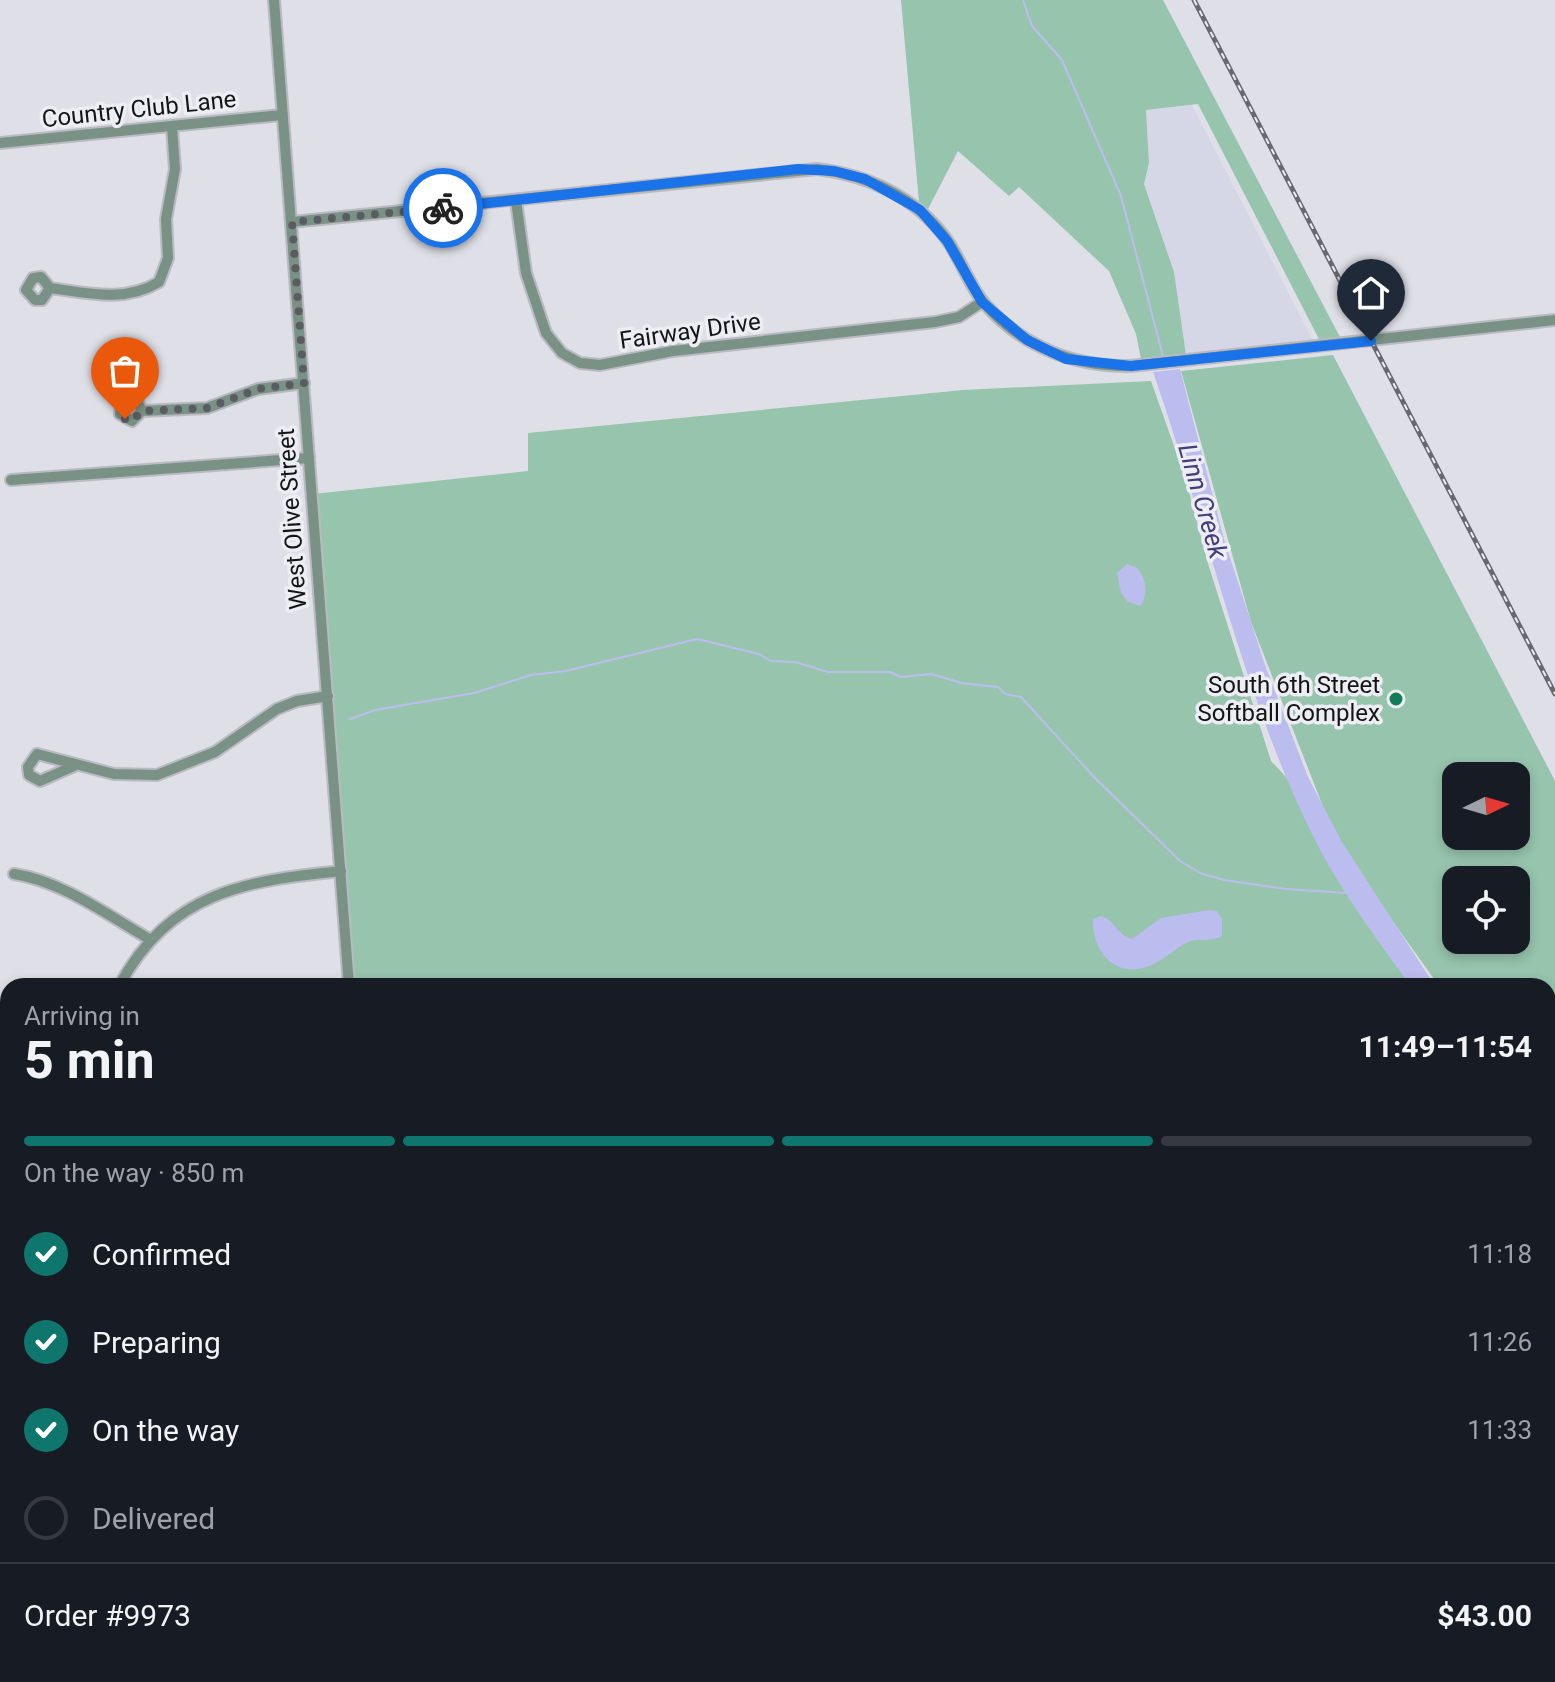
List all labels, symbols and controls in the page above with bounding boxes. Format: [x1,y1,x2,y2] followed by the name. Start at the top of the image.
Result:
[40,85,238,133] street label: Country Club Lane
[403,168,483,248] courier
[421,186,465,230] icon: bike
[1337,259,1405,341] pin
[1349,271,1393,315] icon: home
[618,307,762,355] street label: Fairway Drive
[91,337,159,419] pin
[103,349,147,393] icon: bag
[272,427,312,611] street label: West Olive Street
[1172,440,1234,563] water label: Linn Creek
[1197,671,1380,727] place label: South 6th Street Softball Complex
[1387,690,1405,708] marker: South 6th Street Softball Complex
[1442,762,1530,850] north arrow
[1442,762,1530,954] map controls
[1442,866,1530,954] button: locate
[24,1001,140,1031] text: Arriving in
[1358,1029,1532,1064] text: 11:49–11:54
[24,1030,155,1091] text: 5 min
[24,1158,244,1188] text: On the way · 850 m
[24,1232,68,1276] icon: check
[92,1237,231,1272] text: Confirmed
[1467,1239,1532,1269] text: 11:18
[24,1320,68,1364] icon: check
[92,1325,221,1360] text: Preparing
[1467,1327,1532,1357] text: 11:26
[24,1408,68,1452] icon: check
[92,1413,239,1448] text: On the way
[1467,1415,1532,1445] text: 11:33
[92,1501,215,1536] text: Delivered
[24,1598,191,1633] text: Order #9973
[1437,1598,1532,1633] text: $43.00

